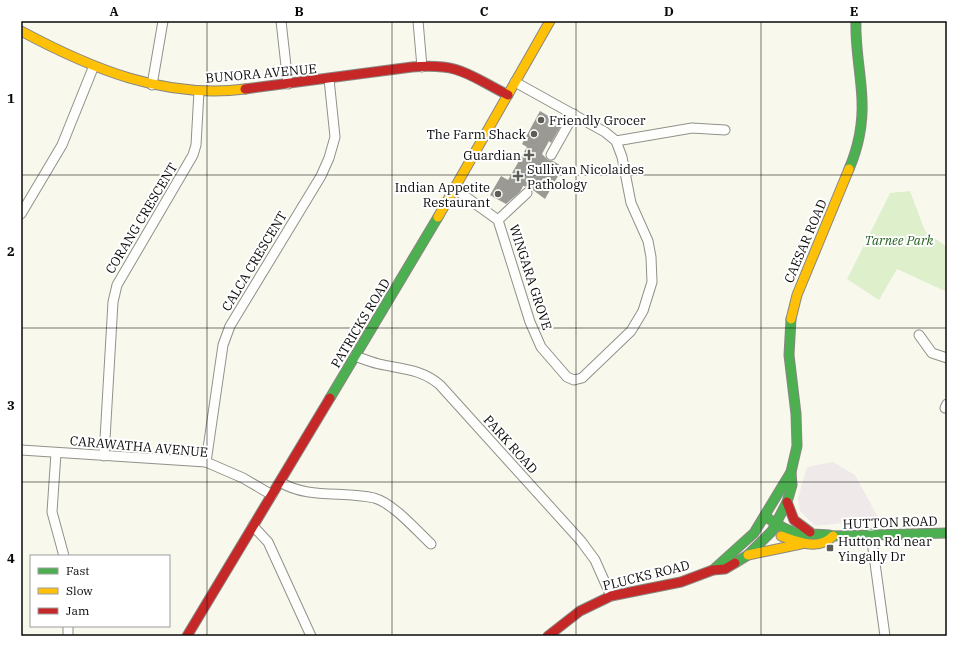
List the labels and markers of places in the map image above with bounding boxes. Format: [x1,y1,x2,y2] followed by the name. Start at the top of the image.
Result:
[549,112,646,129] place label: Friendly Grocer
[536,115,546,125] marker: Friendly Grocer
[426,126,526,143] place label: The Farm Shack
[529,129,539,139] marker: The Farm Shack
[463,147,521,164] place label: Guardian
[524,150,534,160] marker: Guardian
[527,161,644,193] place label: Sullivan Nicolaides Pathology
[512,170,524,182] marker: Sullivan Nicolaides Pathology
[395,179,490,211] place label: Indian Appetite Restaurant
[493,189,503,199] marker: Indian Appetite Restaurant
[838,533,932,565] place label: Hutton Rd near Yingally Dr
[825,543,835,553] marker: Hutton Rd near Yingally Dr

